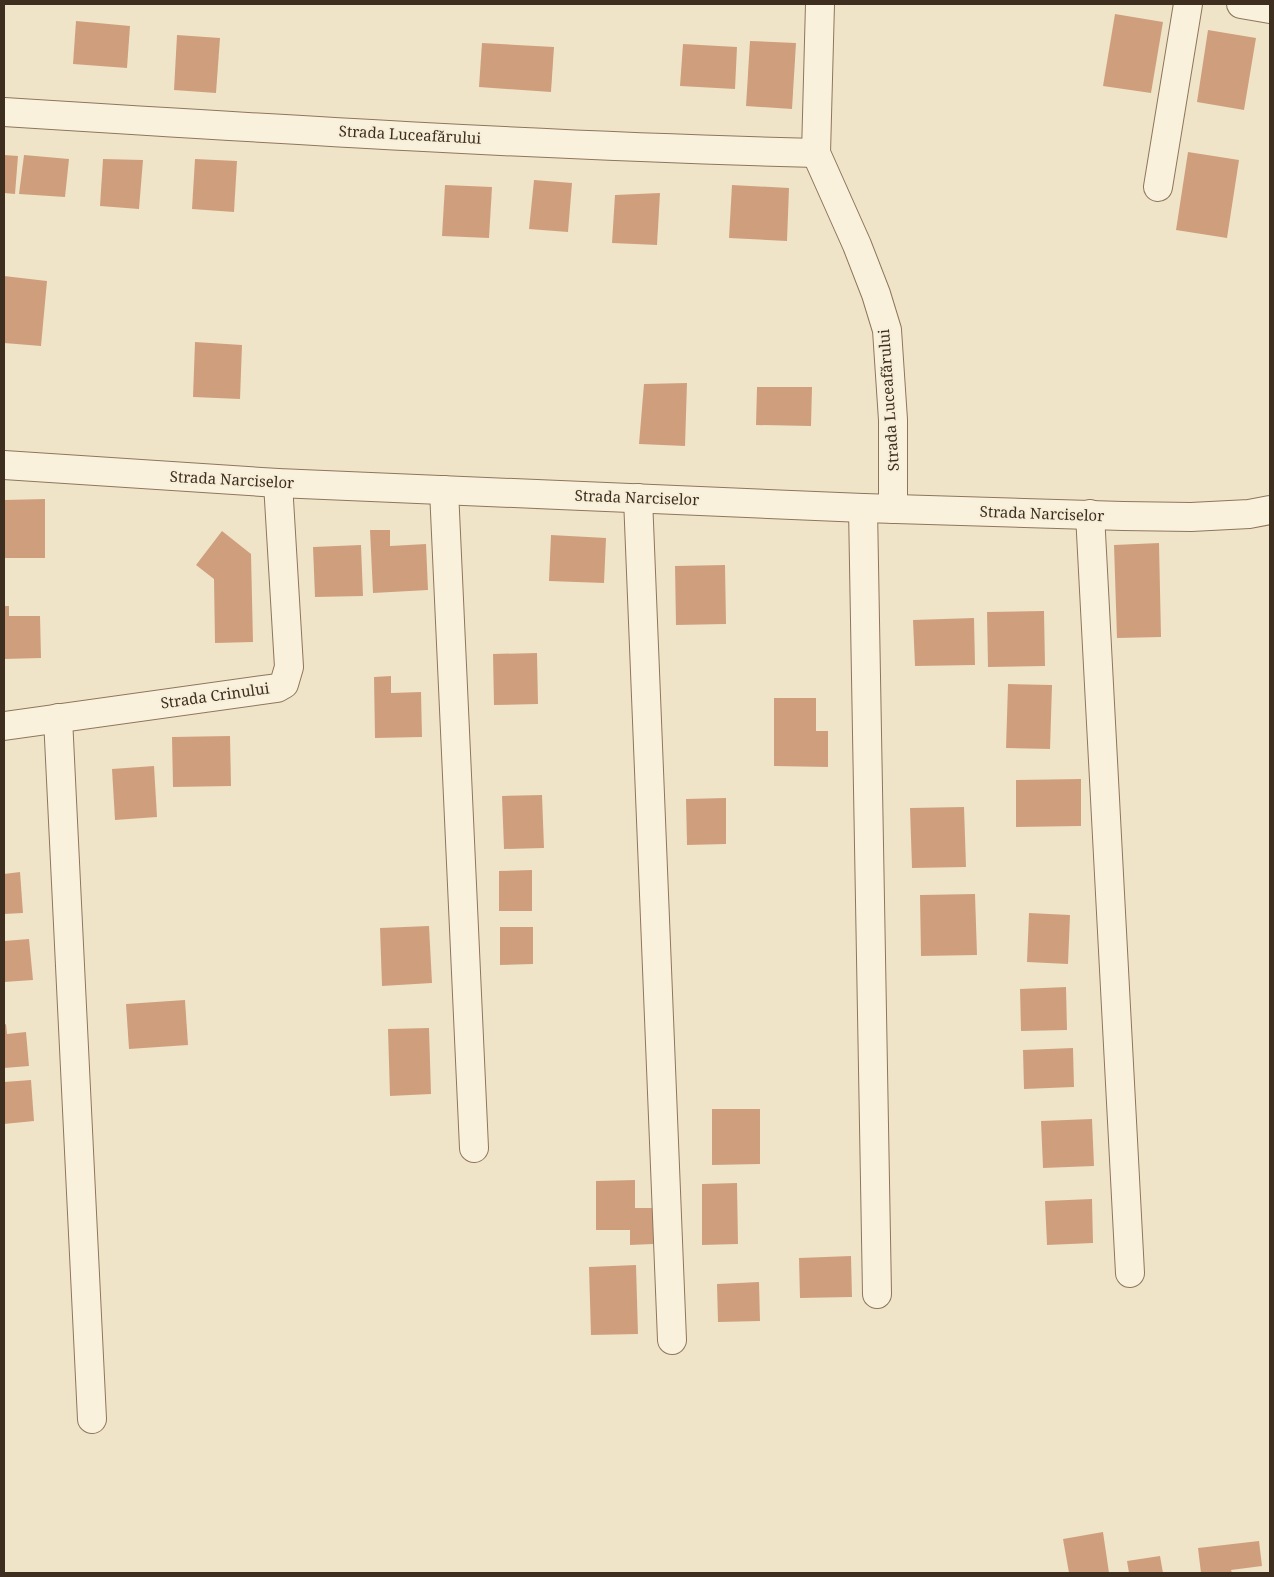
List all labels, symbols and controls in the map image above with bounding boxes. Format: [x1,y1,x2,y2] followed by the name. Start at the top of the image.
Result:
[338,120,482,148] street label: Strada Luceafărului
[873,328,903,472] street label: Strada Luceafărului
[169,466,295,492] street label: Strada Narciselor
[574,485,700,509] street label: Strada Narciselor
[979,501,1105,525] street label: Strada Narciselor
[159,677,271,713] street label: Strada Crinului

